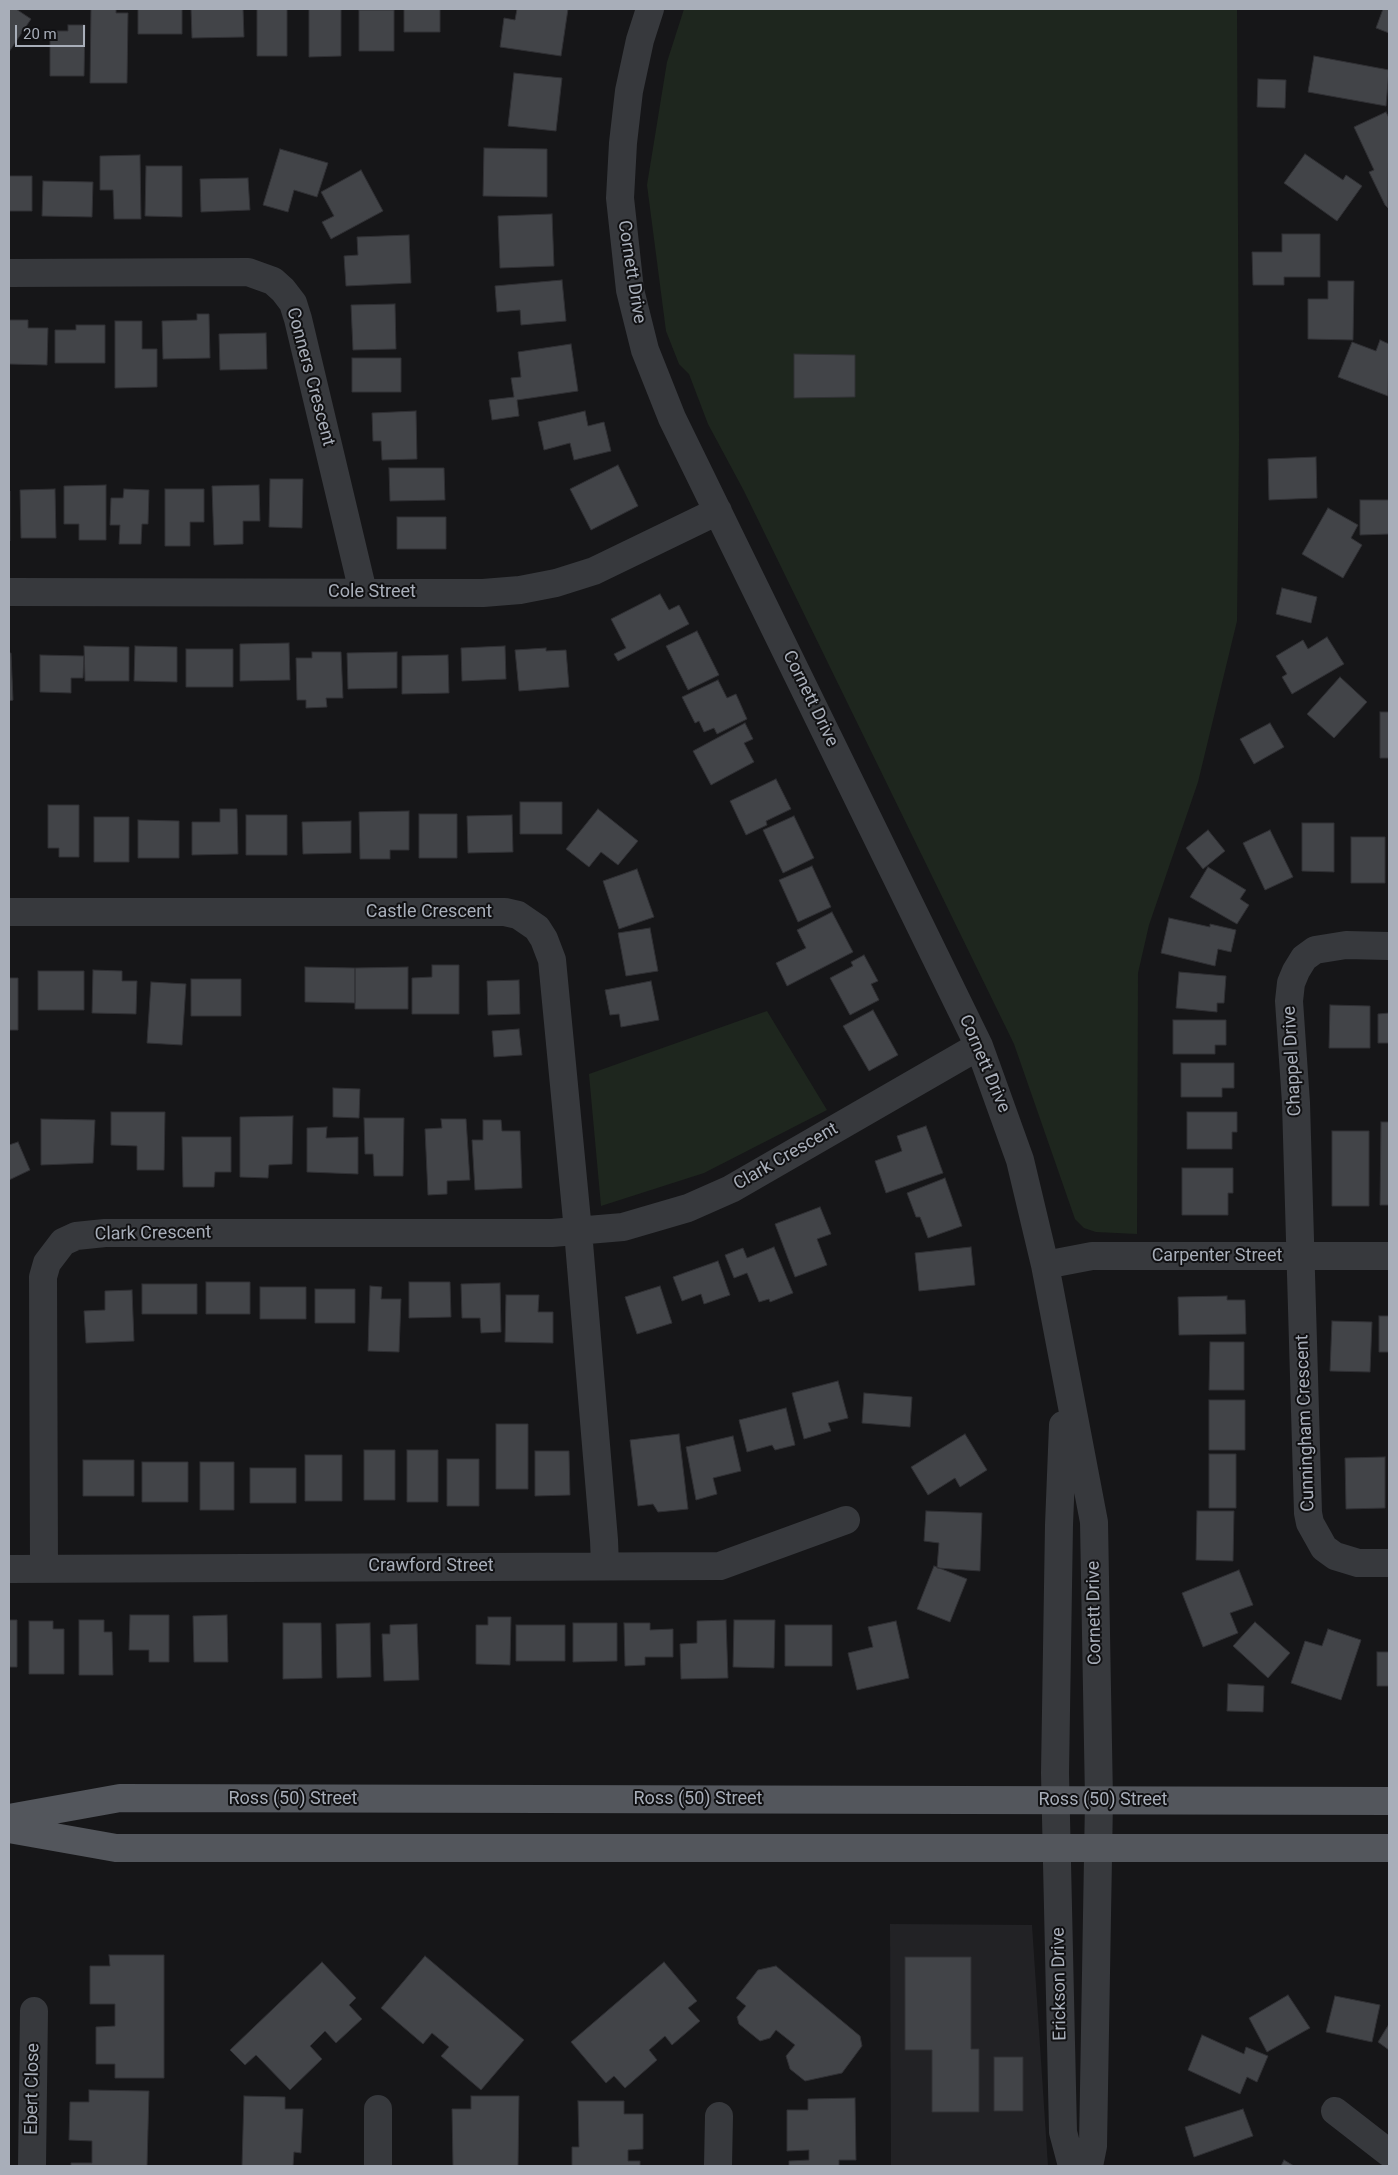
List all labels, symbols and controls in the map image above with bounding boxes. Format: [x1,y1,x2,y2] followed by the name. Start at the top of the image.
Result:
[18,15,88,47] scale bar
[23,25,57,43] text: 20 m
[612,219,650,325] street label: Cornett Drive
[281,305,339,449] street label: Conners Crescent
[328,581,416,603] street label: Cole Street
[777,647,843,751] street label: Cornett Drive
[366,901,492,923] street label: Castle Crescent
[1279,1005,1307,1117] street label: Chappel Drive
[954,1012,1014,1116] street label: Cornett Drive
[730,1118,842,1196] street label: Clark Crescent
[94,1222,212,1246] street label: Clark Crescent
[1152,1245,1282,1267] street label: Carpenter Street
[1292,1334,1320,1512] street label: Cunningham Crescent
[368,1555,494,1577] street label: Crawford Street
[1083,1561,1107,1665] street label: Cornett Drive
[228,1788,358,1810] street label: Ross (50) Street
[633,1788,763,1810] street label: Ross (50) Street
[1038,1789,1168,1811] street label: Ross (50) Street
[1048,1927,1072,2041] street label: Erickson Drive
[21,2043,45,2135] street label: Ebert Close

